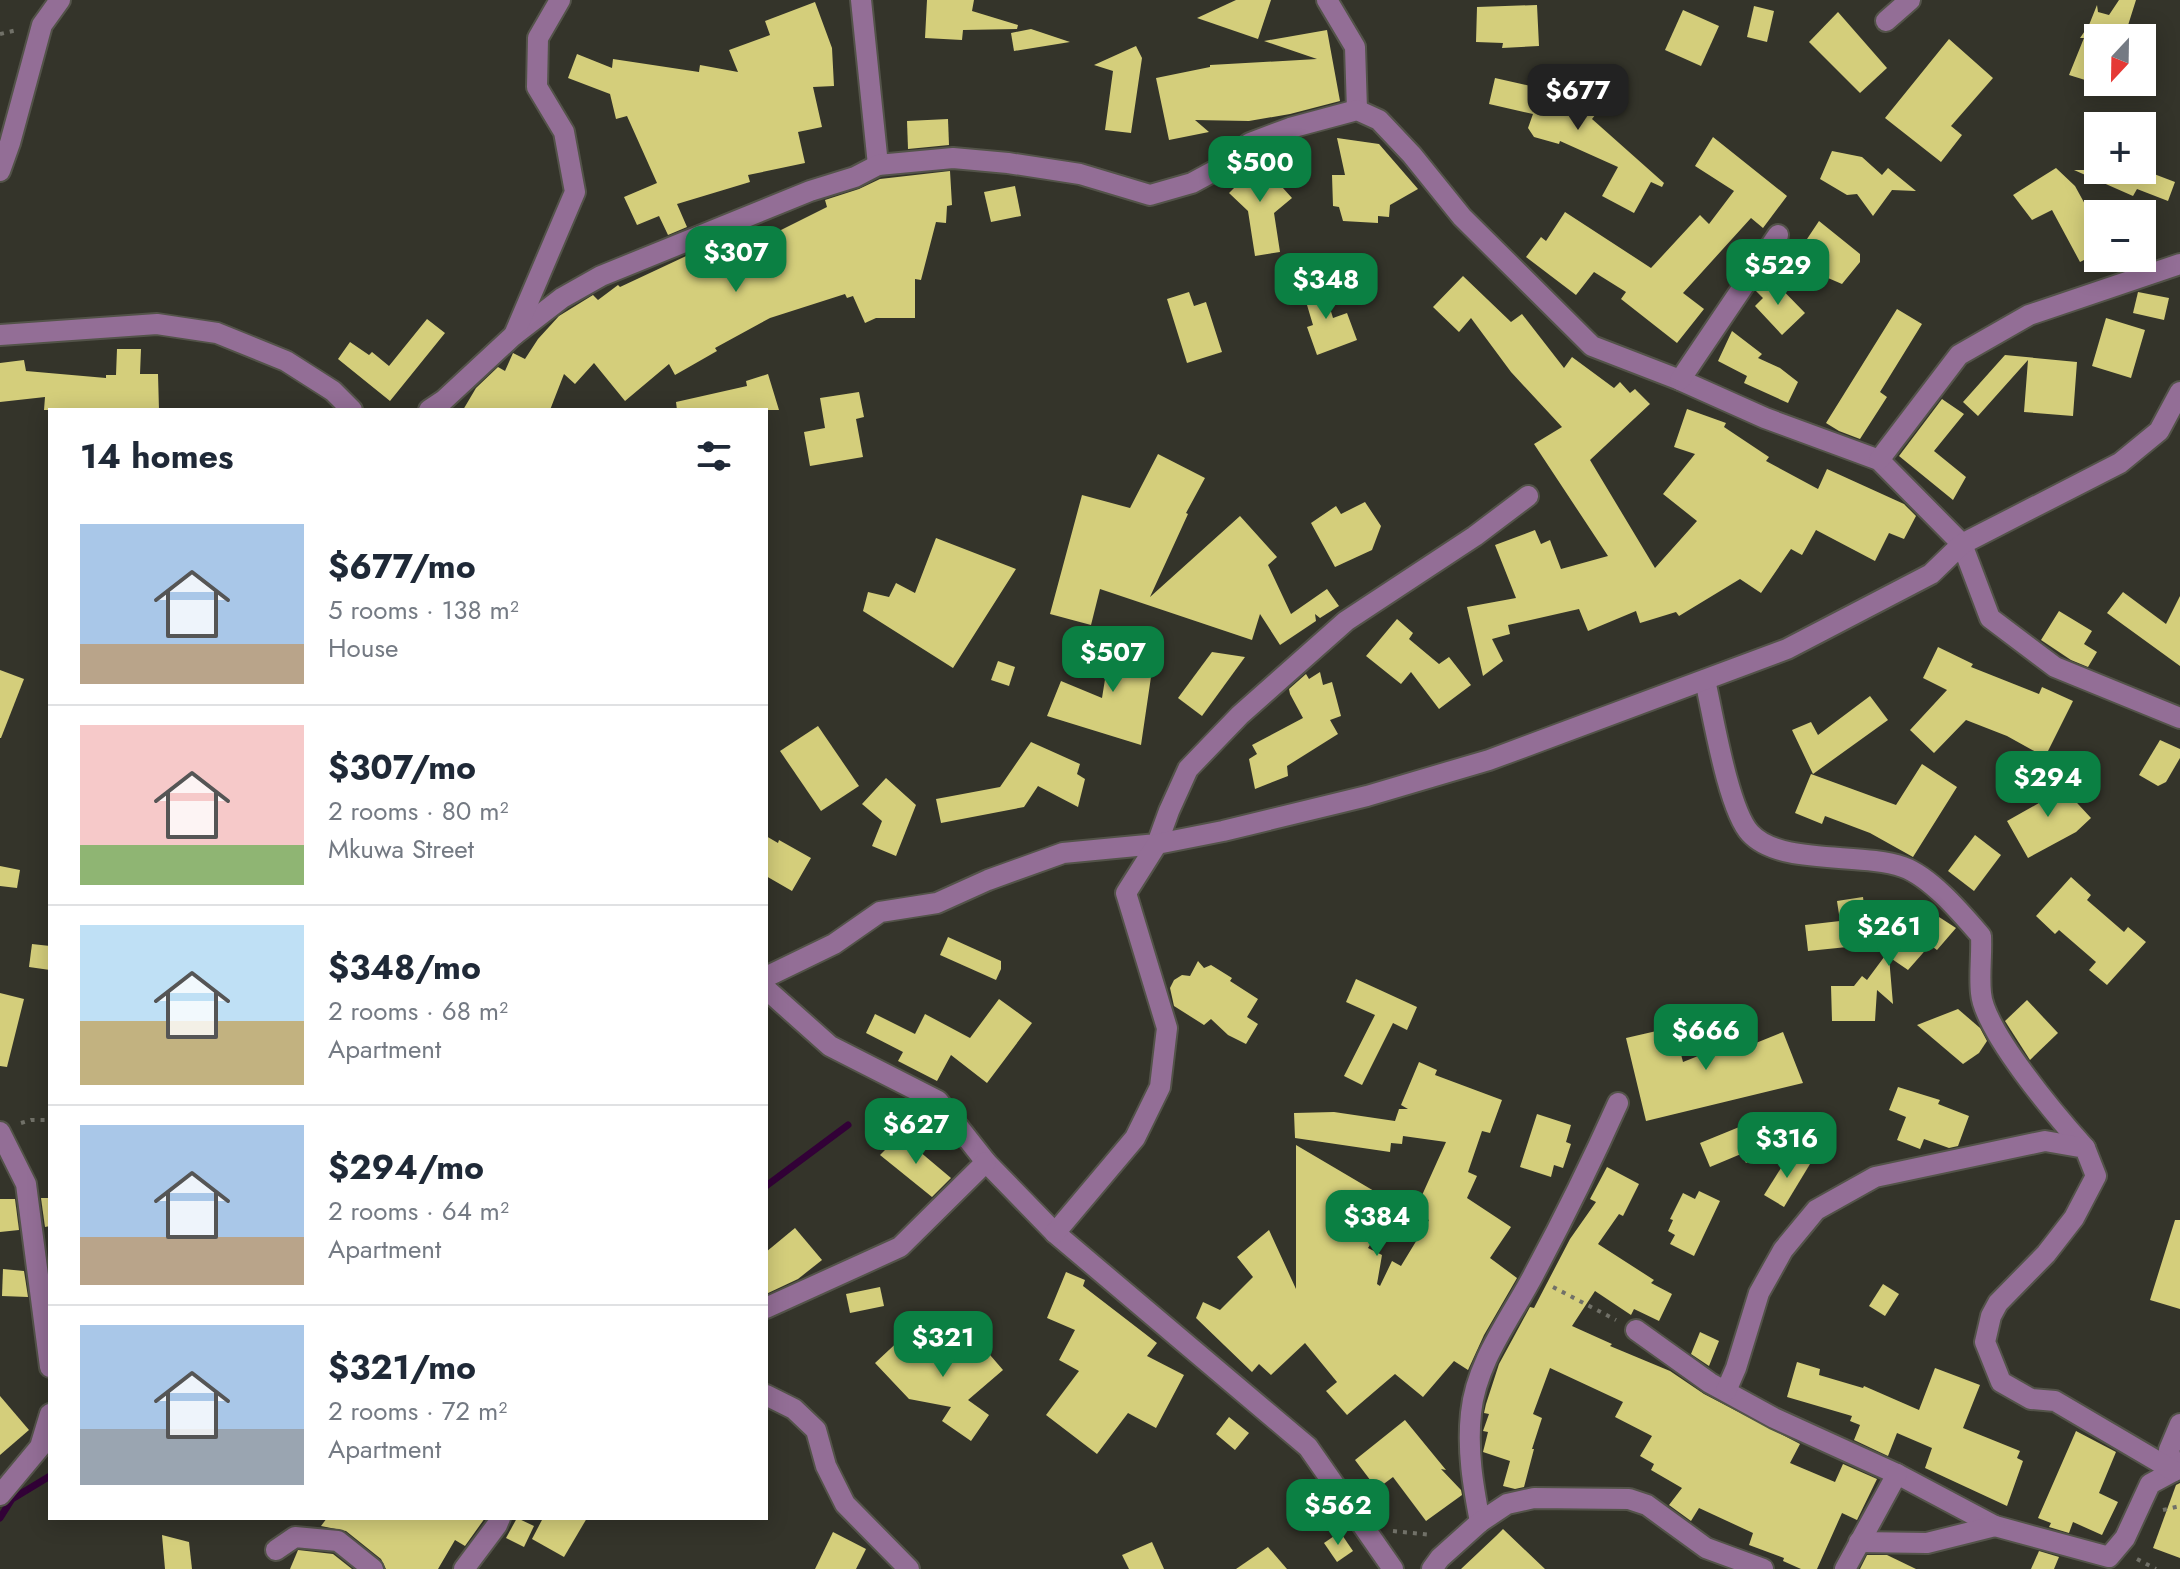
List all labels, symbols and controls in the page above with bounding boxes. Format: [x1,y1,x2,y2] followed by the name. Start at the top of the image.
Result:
[2084,24,2156,96] north arrow
[2084,24,2156,272] map controls
[1531,64,1625,132] pin: $677
[1546,71,1610,109] text: $677
[2084,112,2156,184] button: +
[1213,136,1307,204] pin: $500
[1226,143,1294,181] text: $500
[2084,200,2156,272] button: −
[689,226,783,294] pin: $307
[703,233,769,271] text: $307
[1731,239,1825,307] pin: $529
[1744,246,1812,284] text: $529
[1279,253,1373,321] pin: $348
[1293,260,1359,298] text: $348
[80,432,234,481] text: 14 homes
[692,434,736,478] icon: filters
[328,542,476,591] text: $677/mo
[144,556,240,652] icon: home
[328,591,519,629] text: 5 rooms · 138 m²
[1066,626,1160,694] pin: $507
[328,629,398,667] text: House
[1080,633,1146,671] text: $507
[328,743,476,792] text: $307/mo
[2001,751,2095,819] pin: $294
[144,757,240,853] icon: home
[2014,758,2082,796] text: $294
[328,792,509,830] text: 2 rooms · 80 m²
[328,830,474,868] text: Mkuwa Street
[1842,900,1936,968] pin: $261
[1857,907,1921,945] text: $261
[328,943,481,992] text: $348/mo
[144,957,240,1053] icon: home
[328,992,508,1030] text: 2 rooms · 68 m²
[1659,1004,1753,1072] pin: $666
[1672,1011,1740,1049] text: $666
[328,1030,441,1068] text: Apartment
[869,1098,963,1166] pin: $627
[883,1105,949,1143] text: $627
[1740,1112,1834,1180] pin: $316
[1756,1119,1818,1157] text: $316
[328,1143,484,1192] text: $294/mo
[144,1157,240,1253] icon: home
[1330,1190,1424,1258] pin: $384
[328,1192,509,1230] text: 2 rooms · 64 m²
[1344,1197,1410,1235] text: $384
[328,1230,441,1268] text: Apartment
[896,1311,990,1379] pin: $321
[912,1318,974,1356] text: $321
[328,1343,476,1392] text: $321/mo
[144,1357,240,1453] icon: home
[328,1392,507,1430] text: 2 rooms · 72 m²
[328,1430,441,1468] text: Apartment
[1291,1479,1385,1547] pin: $562
[1304,1486,1372,1524] text: $562

